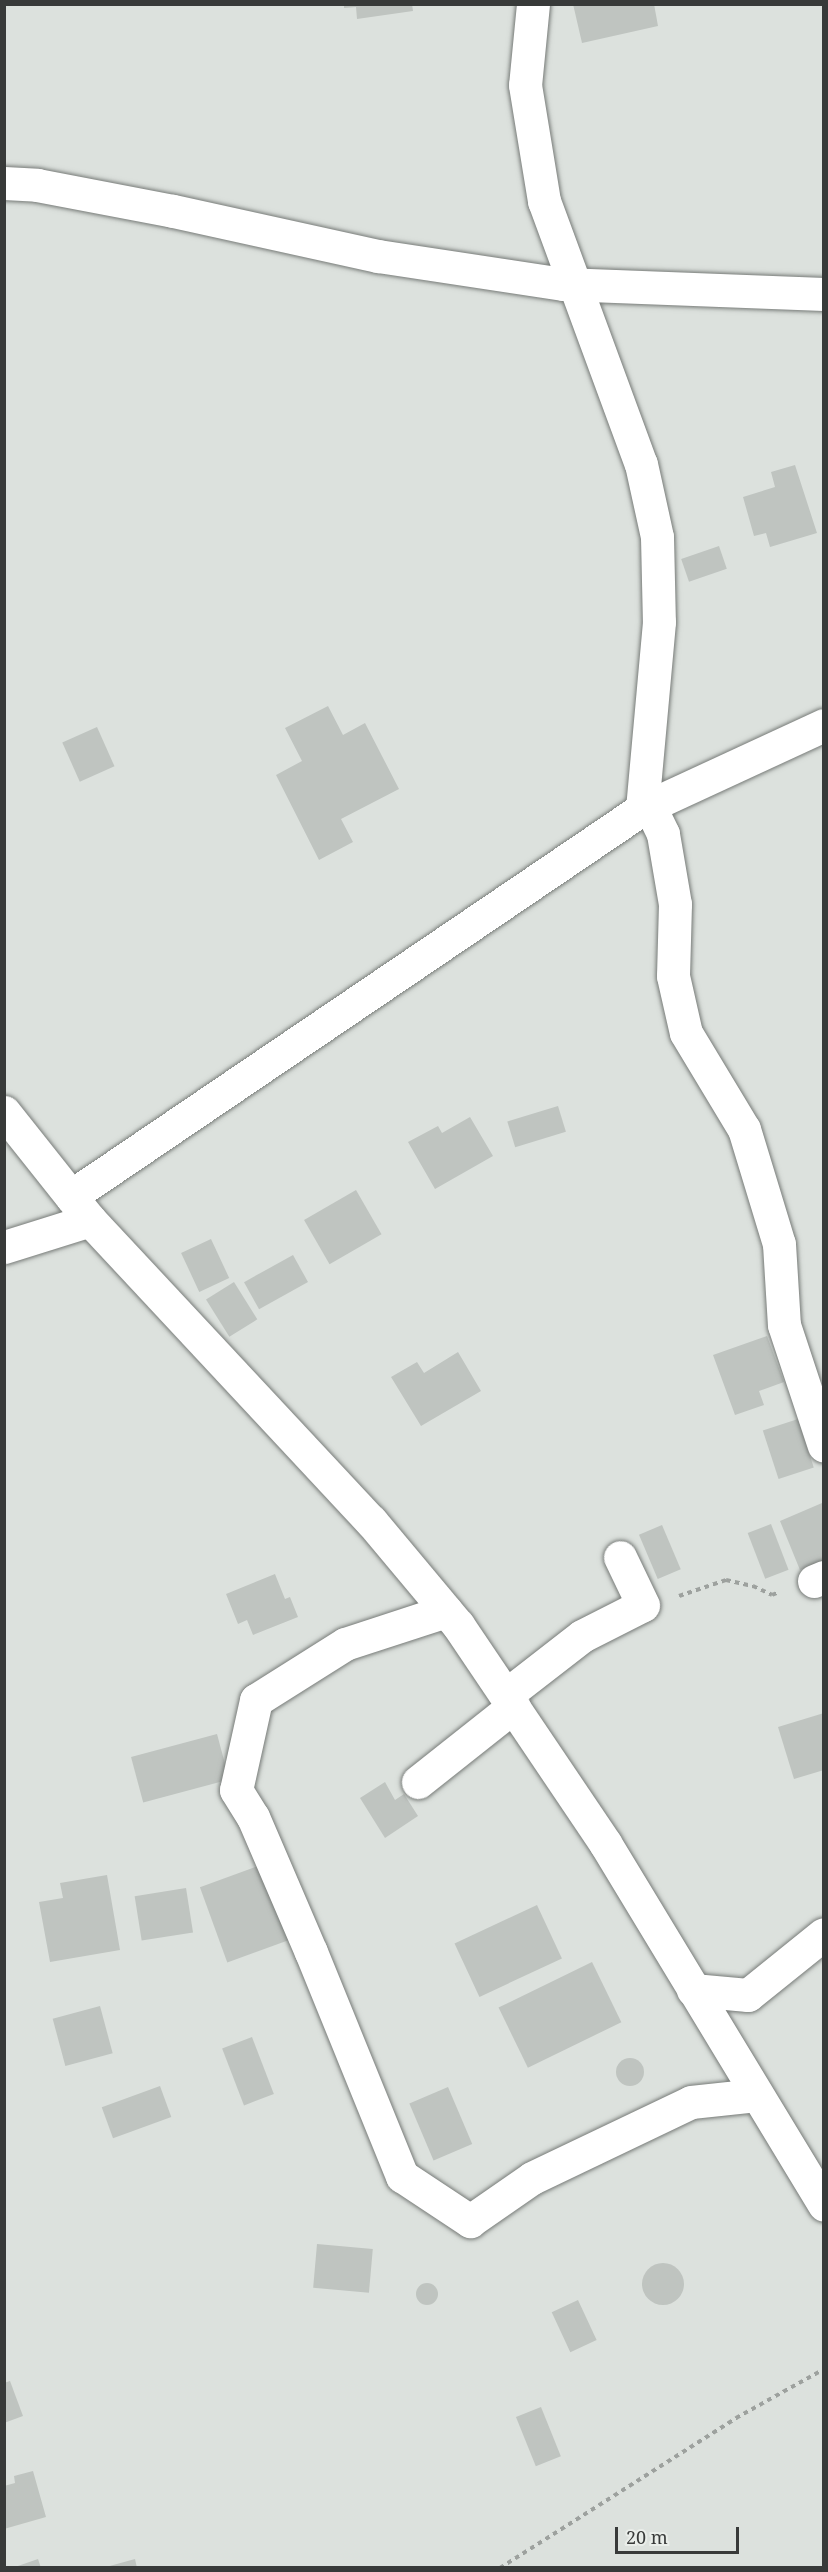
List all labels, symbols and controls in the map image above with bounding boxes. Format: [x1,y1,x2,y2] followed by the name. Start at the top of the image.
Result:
[618,2515,742,2553] scale bar
[626,2525,668,2549] text: 20 m

